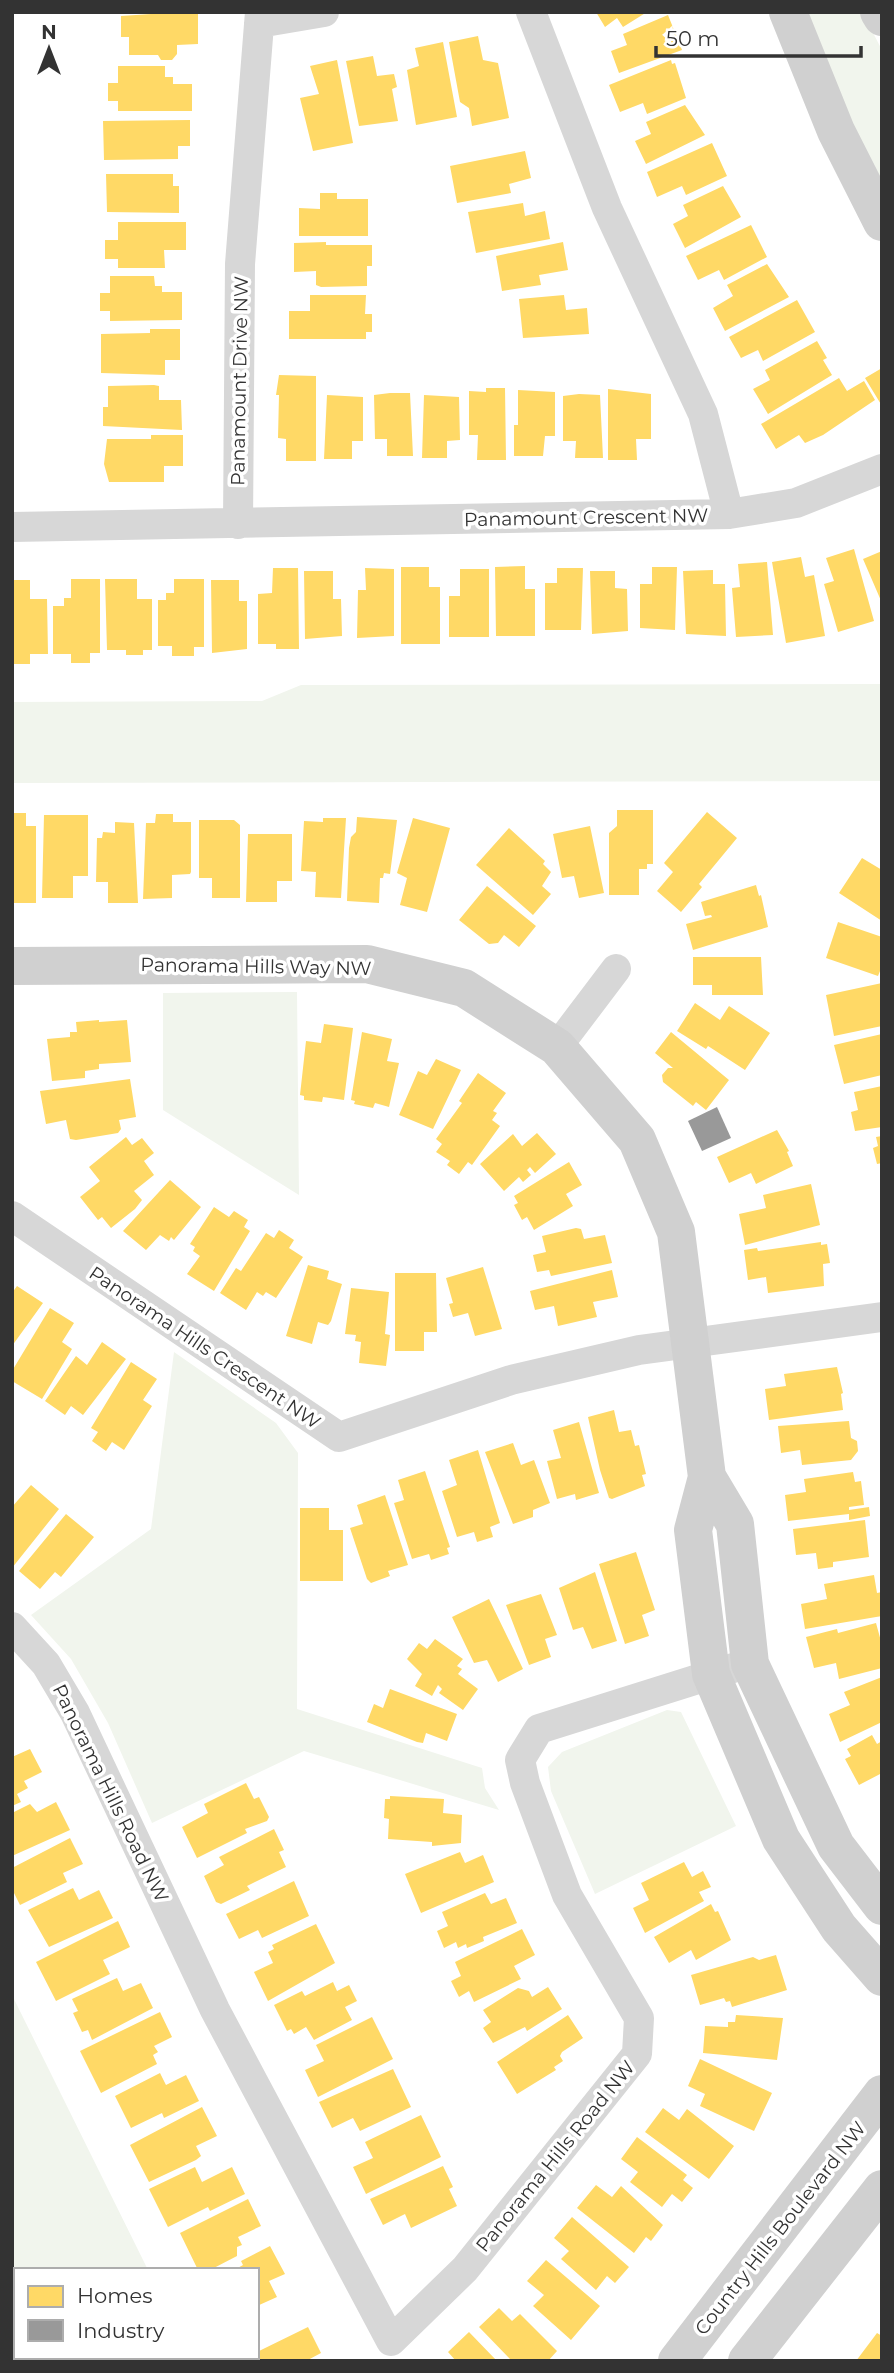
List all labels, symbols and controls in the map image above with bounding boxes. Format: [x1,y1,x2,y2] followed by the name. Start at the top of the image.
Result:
[14,14,84,84] north arrow
[656,14,861,58] scale bar
[41,21,57,44] text: N
[666,26,720,51] text: 50 m
[226,276,253,486] street label: Panamount Drive NW
[464,504,708,531] street label: Panamount Crescent NW
[140,953,372,980] street label: Panorama Hills Way NW
[85,1261,325,1434] street label: Panorama Hills Crescent NW
[48,1680,173,1906] street label: Panorama Hills Road NW
[471,2056,640,2257] street label: Panorama Hills Road NW
[690,2117,871,2339] street label: Country Hills Boulevard NW
[14,2268,259,2359] legend
[77,2283,152,2308] text: Homes
[77,2318,165,2343] text: Industry

